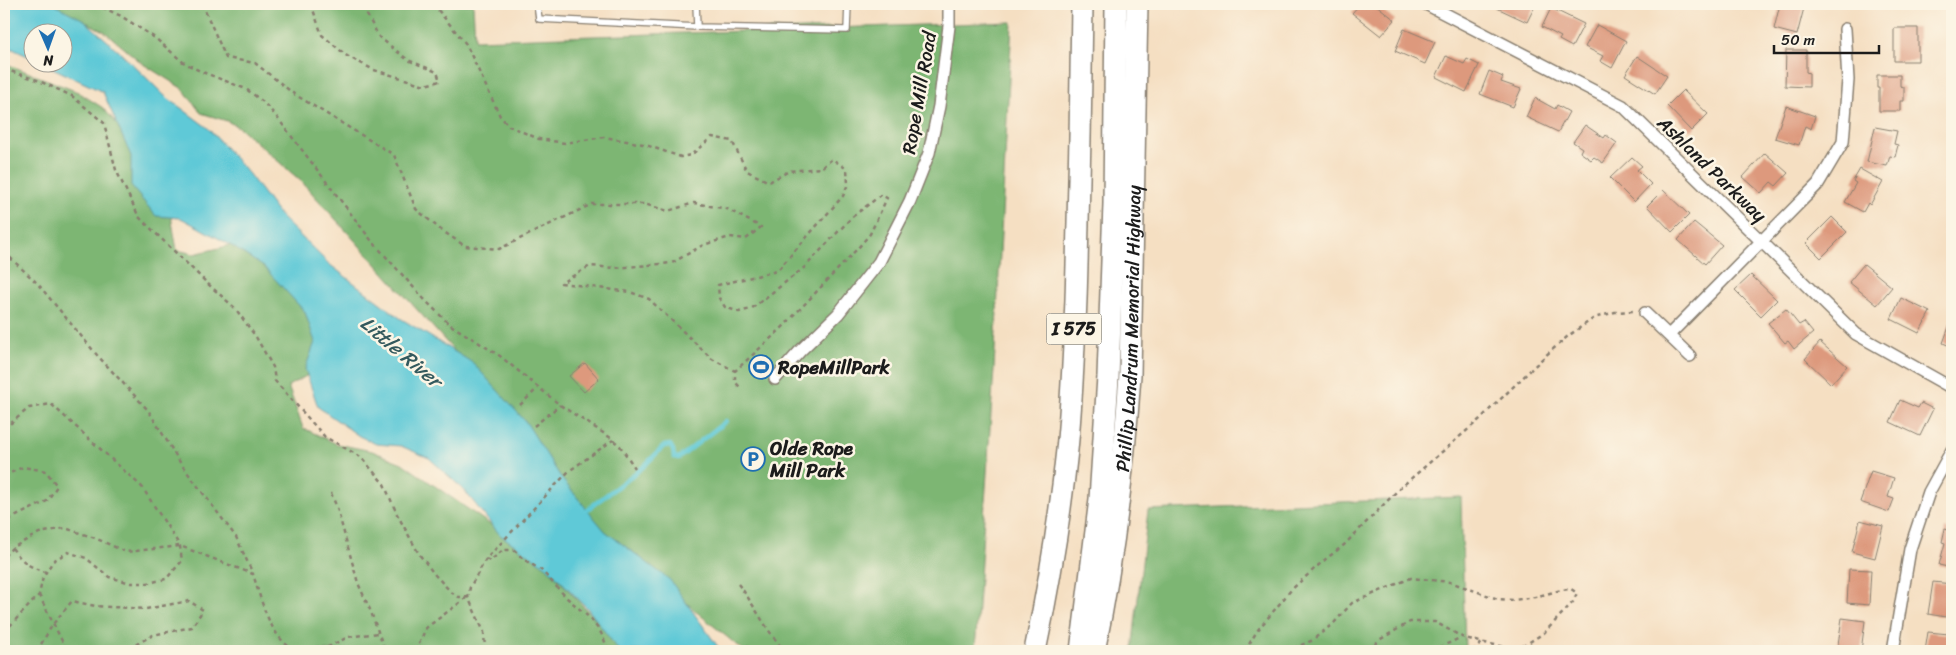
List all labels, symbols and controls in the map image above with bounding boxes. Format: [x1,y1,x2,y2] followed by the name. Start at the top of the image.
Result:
[22,22,72,72] north arrow
[1774,22,1878,54] scale bar
[892,27,946,157] street label: Rope Mill Road
[1781,27,1816,53] text: 50 m
[43,48,55,73] text: N
[1649,107,1775,231] street label: Ashland Parkway
[1105,185,1150,473] street label: Phillip Landrum Memorial Highway
[352,307,453,399] water label: Little River
[1046,314,1102,344] road number: I 575
[777,351,891,384] place label: RopeMillPark
[748,354,774,380] sports icon: RopeMillPark
[769,432,854,487] place label: Olde Rope Mill Park
[740,446,766,472] parking icon: Olde Rope Mill Park

